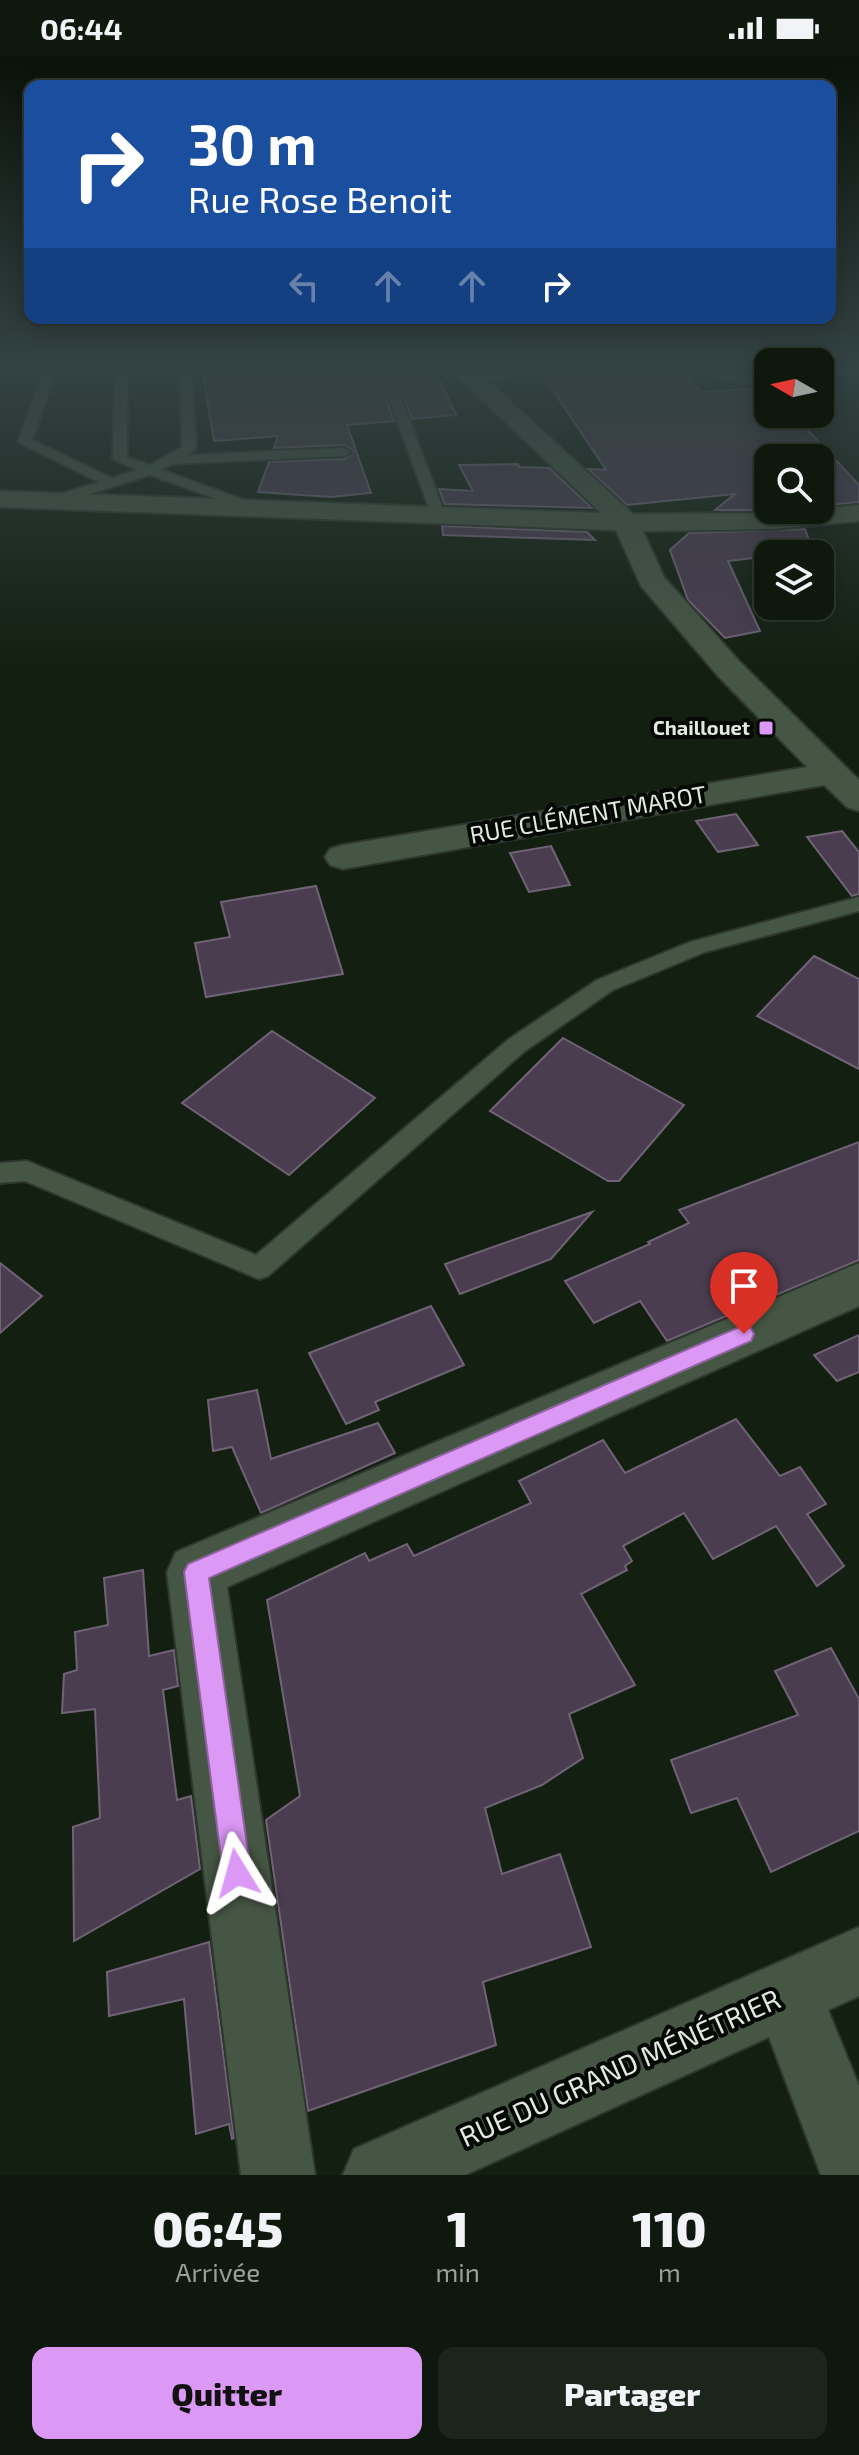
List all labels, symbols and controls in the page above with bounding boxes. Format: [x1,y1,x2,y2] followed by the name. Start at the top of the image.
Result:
[40,10,123,46] text: 06:44
[188,109,317,176] text: 30 m
[56,112,160,216] icon: right
[188,177,452,220] text: Rue Rose Benoit
[282,264,326,308] icon: left
[366,264,410,308] icon: ahead
[450,264,494,308] icon: ahead
[534,264,578,308] icon: right
[754,348,834,428] north arrow
[754,348,834,620] map controls
[754,444,834,524] button: search
[754,540,834,620] button: layers
[653,715,750,739] place label: Chaillouet
[757,719,775,737] marker: Chaillouet
[467,778,708,849] street label: RUE CLÉMENT MAROT
[710,1252,778,1334] pin
[722,1264,766,1308] icon: arrive
[195,1831,279,1915] position arrow
[454,1981,785,2153] street label: RUE DU GRAND MÉNÉTRIER
[152,2199,283,2257] text: 06:45
[447,2199,469,2257] text: 1
[632,2199,707,2257] text: 110
[175,2256,260,2287] text: Arrivée
[436,2256,480,2287] text: min
[658,2256,681,2287] text: m
[32,2347,422,2439] button: Quitter
[438,2347,827,2439] button: Partager

